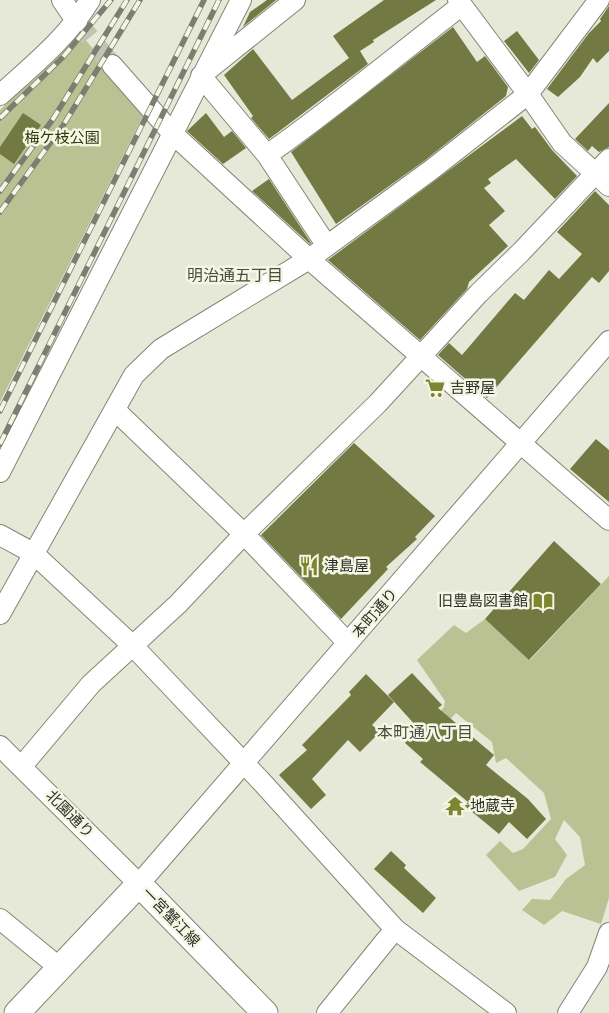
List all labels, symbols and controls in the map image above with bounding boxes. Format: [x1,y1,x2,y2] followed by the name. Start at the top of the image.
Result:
[24,127,100,148] park label: 梅ケ枝公園
[187,264,283,286] district label: 明治通五丁目
[424,377,446,399] supermarket icon: 吉野屋
[450,377,495,398] place label: 吉野屋
[298,555,320,577] restaurant icon: 津島屋
[324,555,369,576] place label: 津島屋
[347,583,402,642] street label: 本町通り
[438,590,528,611] place label: 旧豊島図書館
[532,590,554,612] library icon: 旧豊島図書館
[377,721,473,743] district label: 本町通八丁目
[42,785,99,842] street label: 北園通り
[444,795,466,817] temple icon: 地蔵寺
[470,795,515,816] place label: 地蔵寺
[138,882,205,951] street label: 一宮蟹江線

